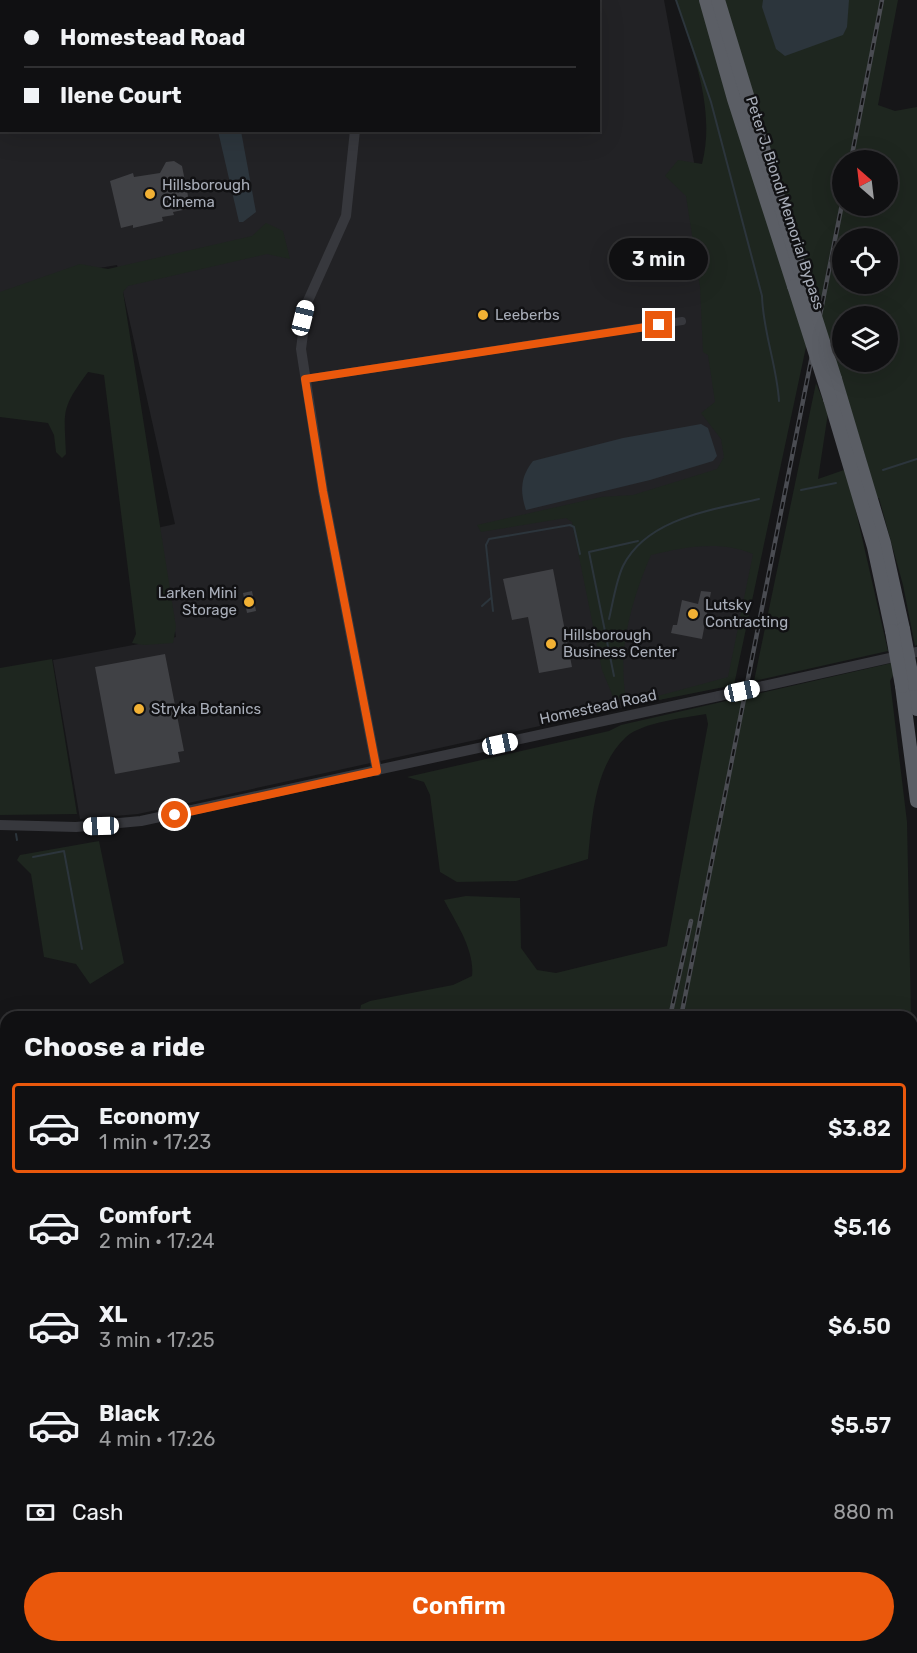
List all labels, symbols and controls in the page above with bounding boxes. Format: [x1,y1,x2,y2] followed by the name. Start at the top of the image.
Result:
[60,24,245,51] text: Homestead Road
[60,82,182,109] text: Ilene Court
[742,94,828,312] street label: Peter J. Biondi Memorial Bypass
[832,150,898,216] north arrow
[832,150,898,372] map controls
[162,176,250,211] place label: Hillsborough Cinema
[143,187,157,201] marker: Hillsborough Cinema
[832,228,898,294] button: locate
[610,238,708,280] callout: 3 min
[632,247,685,271] text: 3 min
[290,298,316,338] car
[495,306,560,324] place label: Leeberbs
[832,306,898,372] button: layers
[476,308,490,322] marker: Leeberbs
[645,311,672,338] route end
[158,584,237,619] place label: Larken Mini Storage
[242,595,256,609] marker: Larken Mini Storage
[705,596,788,631] place label: Lutsky Contracting
[686,607,700,621] marker: Lutsky Contracting
[563,626,677,661] place label: Hillsborough Business Center
[544,637,558,651] marker: Hillsborough Business Center
[723,678,761,704] car
[538,686,658,728] street label: Homestead Road
[151,700,261,718] place label: Stryka Botanics
[132,702,146,716] marker: Stryka Botanics
[481,731,519,757] car
[161,801,188,828] route start
[83,816,119,836] car
[24,1031,205,1063] text: Choose a ride
[27,1101,81,1155] icon: car
[99,1103,200,1130] text: Economy
[828,1115,891,1142] text: $3.82
[99,1130,211,1154] text: 1 min · 17:23
[27,1200,81,1254] icon: car
[99,1202,191,1229] text: Comfort
[834,1214,891,1241] text: $5.16
[99,1229,215,1253] text: 2 min · 17:24
[27,1299,81,1353] icon: car
[99,1301,127,1328] text: XL
[828,1313,891,1340] text: $6.50
[99,1328,215,1352] text: 3 min · 17:25
[27,1398,81,1452] icon: car
[99,1400,160,1427] text: Black
[831,1412,891,1439] text: $5.57
[99,1427,215,1451] text: 4 min · 17:26
[24,1496,57,1529] icon: cash
[72,1499,123,1526] text: Cash
[833,1500,894,1524] text: 880 m
[24,1572,894,1641] button: Confirm

